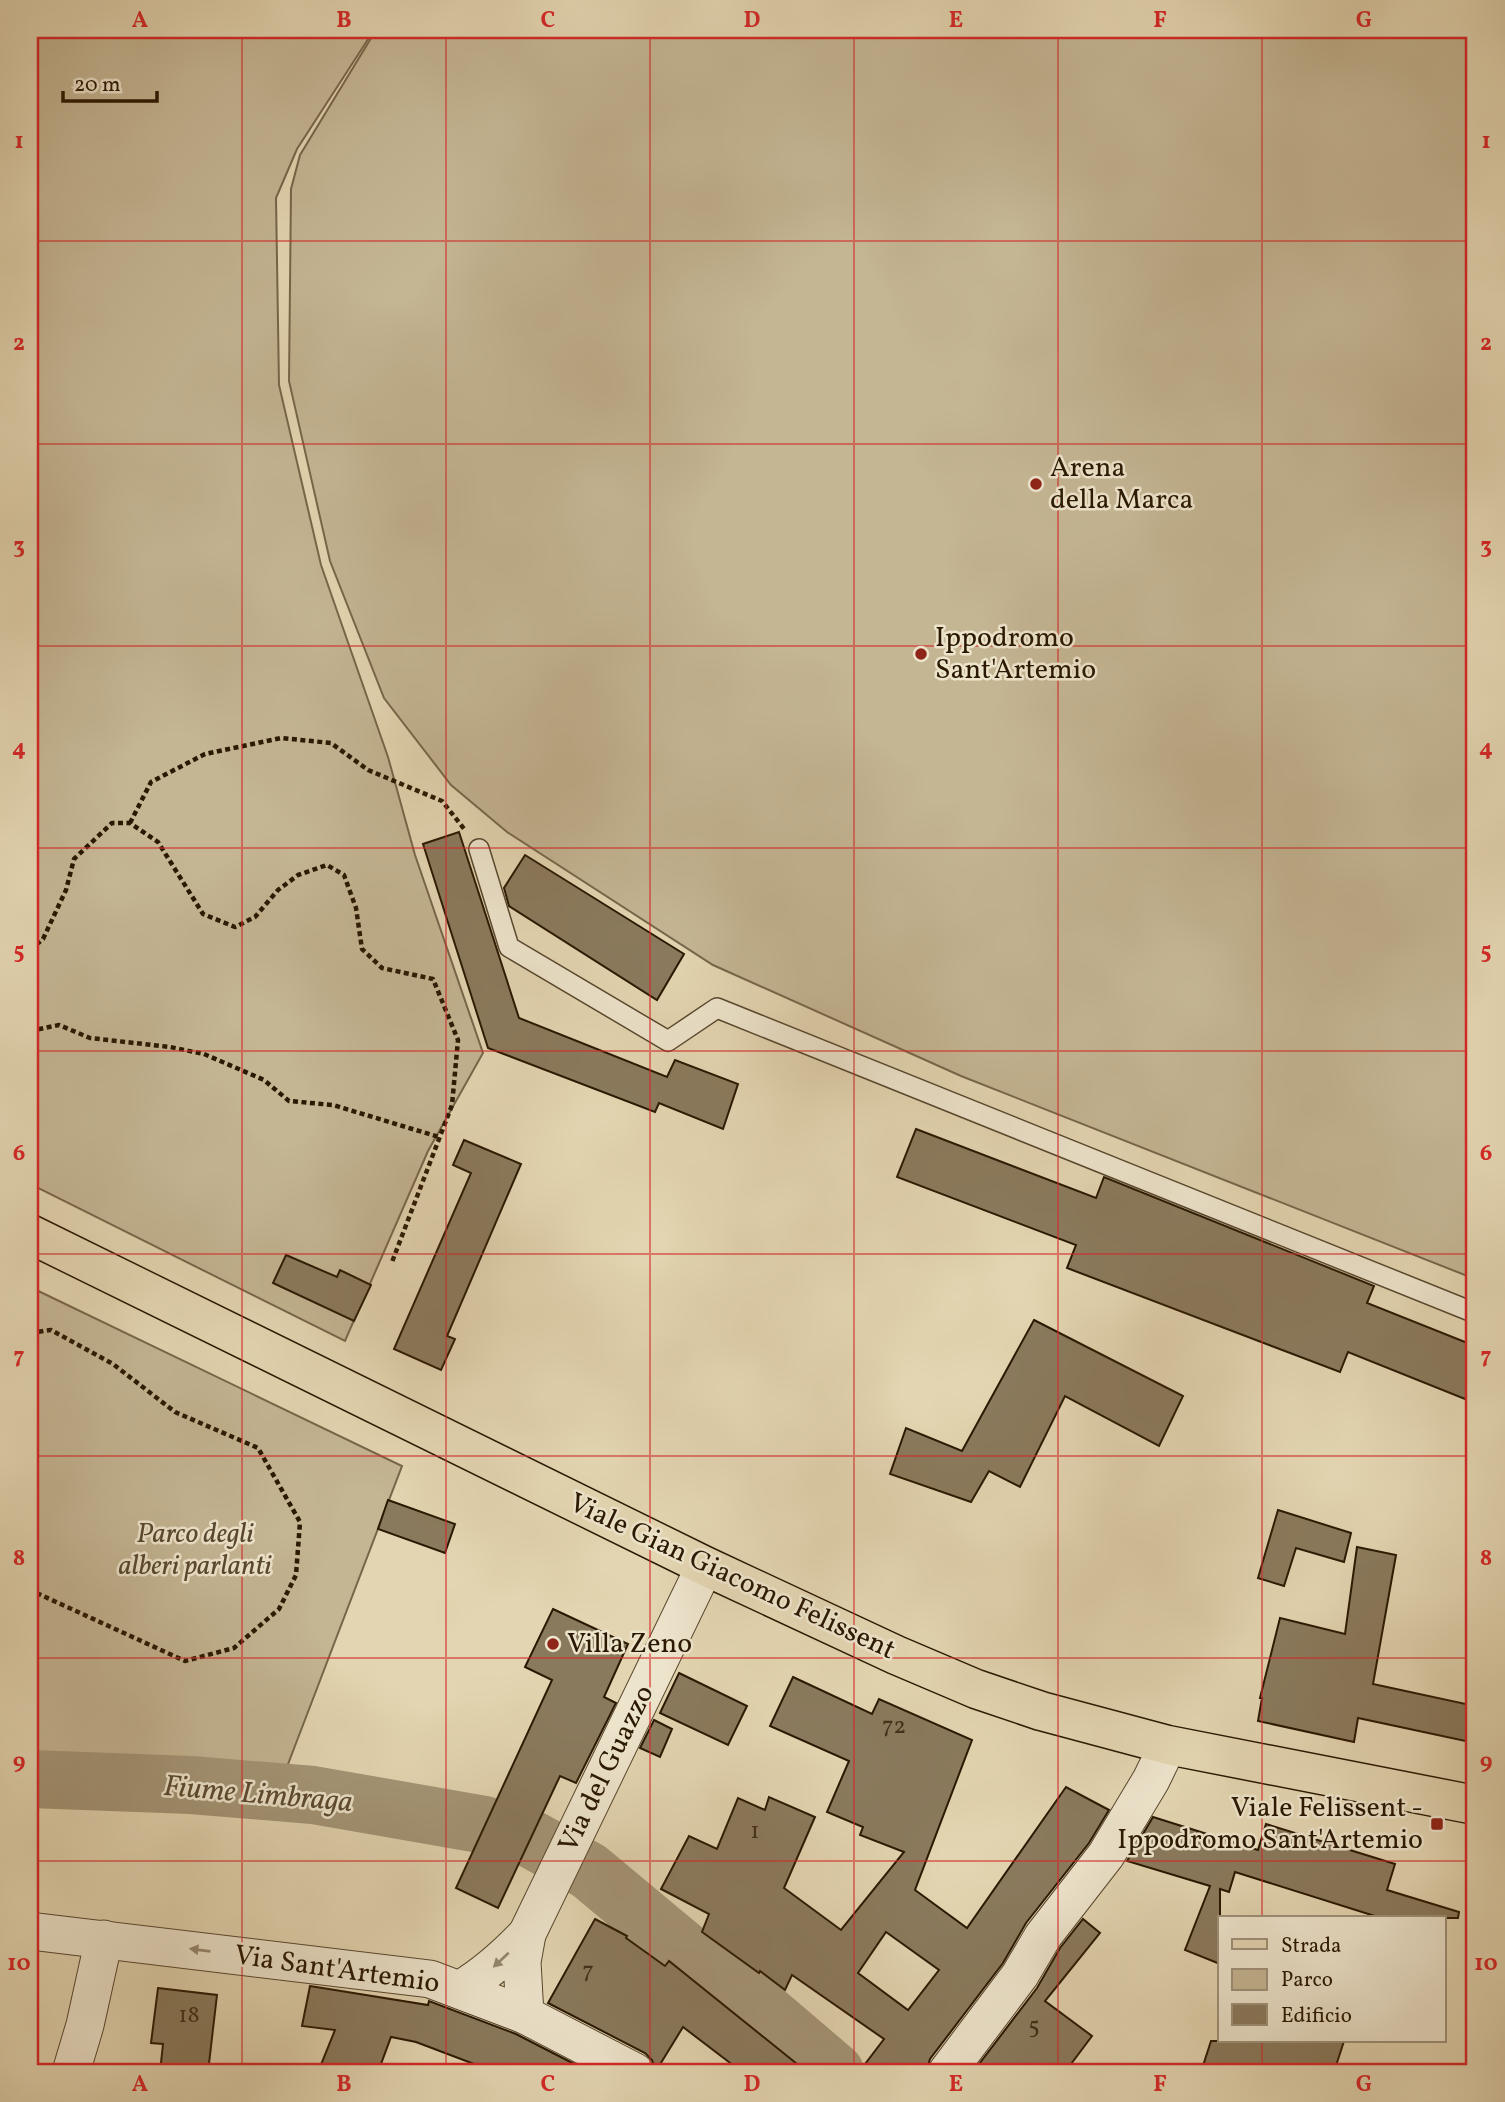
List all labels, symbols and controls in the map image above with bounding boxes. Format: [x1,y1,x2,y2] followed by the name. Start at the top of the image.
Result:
[132,5,148,37] text: A
[336,5,352,37] text: B
[541,5,555,37] text: C
[744,5,761,37] text: D
[949,5,963,37] text: E
[1153,5,1167,37] text: F
[1356,5,1372,37] text: G
[63,60,158,104] scale bar
[74,71,120,100] text: 20 m
[14,126,24,158] text: 1
[1481,126,1491,158] text: 1
[13,328,25,360] text: 2
[1480,328,1492,360] text: 2
[1050,449,1194,520] place label: Arena della Marca
[1028,476,1044,492] marker: Arena della Marca
[13,531,25,563] text: 3
[1480,531,1492,563] text: 3
[935,619,1096,690] place label: Ippodromo Sant'Artemio
[913,646,929,662] marker: Ippodromo Sant'Artemio
[12,733,26,765] text: 4
[1479,733,1493,765] text: 4
[13,936,25,968] text: 5
[1480,936,1492,968] text: 5
[13,1138,25,1170] text: 6
[1480,1138,1492,1170] text: 6
[14,1341,25,1373] text: 7
[1481,1341,1492,1373] text: 7
[562,1484,902,1670] street label: Viale Gian Giacomo Felissent
[119,1515,272,1586] park label: Parco degli alberi parlanti
[13,1543,25,1575] text: 8
[1480,1543,1492,1575] text: 8
[567,1625,692,1664] place label: Villa Zeno
[545,1636,561,1652] marker: Villa Zeno
[550,1679,664,1859] street label: Via del Guazzo
[882,1710,906,1744] house number: 72
[13,1746,25,1778] text: 9
[1480,1746,1492,1778] text: 9
[162,1766,354,1824] water label: Fiume Limbraga
[1117,1789,1423,1860] place label: Viale Felissent - Ippodromo Sant'Artemio
[750,1815,760,1849] house number: 1
[1429,1816,1445,1832] marker: Viale Felissent - Ippodromo Sant'Artemio
[1218,1916,1446,2042] legend
[1281,1932,1342,1961] text: Strada
[232,1936,442,2004] street label: Via Sant'Artemio
[189,1945,211,1956] one-way arrow
[7,1948,31,1980] text: 10
[1474,1948,1498,1980] text: 10
[493,1951,510,1967] one-way arrow
[582,1955,594,1989] house number: 7
[1281,1966,1333,1995] text: Parco
[178,1999,200,2033] house number: 18
[1281,2002,1352,2031] text: Edificio
[1028,2010,1040,2044] house number: 5
[132,2069,148,2101] text: A
[336,2069,352,2101] text: B
[541,2069,555,2101] text: C
[744,2069,761,2101] text: D
[949,2069,963,2101] text: E
[1153,2069,1167,2101] text: F
[1356,2069,1372,2101] text: G

